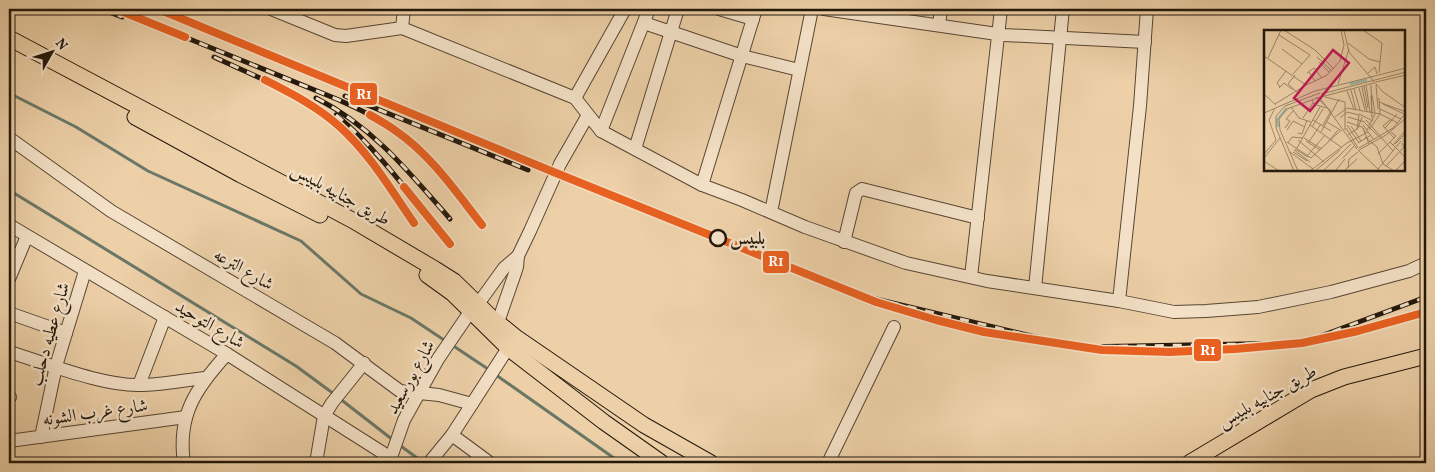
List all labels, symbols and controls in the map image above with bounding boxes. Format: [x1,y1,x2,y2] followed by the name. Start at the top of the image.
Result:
[28,28,78,78] north arrow
[1264,30,1405,171] inset map
[50,35,72,55] text: N
[349,82,378,106] line badge: R1
[356,86,372,105] text: R1
[286,158,394,233] street label: طريق جنابيه بلبيس
[730,227,765,252] place label: بلبيس
[709,229,727,247] marker: بلبيس
[208,243,278,298] street label: شارع الترعه
[762,250,790,274] line badge: R1
[768,253,784,272] text: R1
[24,280,78,389] street label: شارع عطيه دحلب
[169,295,249,357] street label: شارع التوحيد
[381,336,443,420] street label: شارع بورسعيد
[1193,338,1222,362] line badge: R1
[1200,342,1216,361] text: R1
[1214,360,1322,435] street label: طريق جنابيه بلبيس
[41,394,150,434] street label: شارع غرب الشونه

